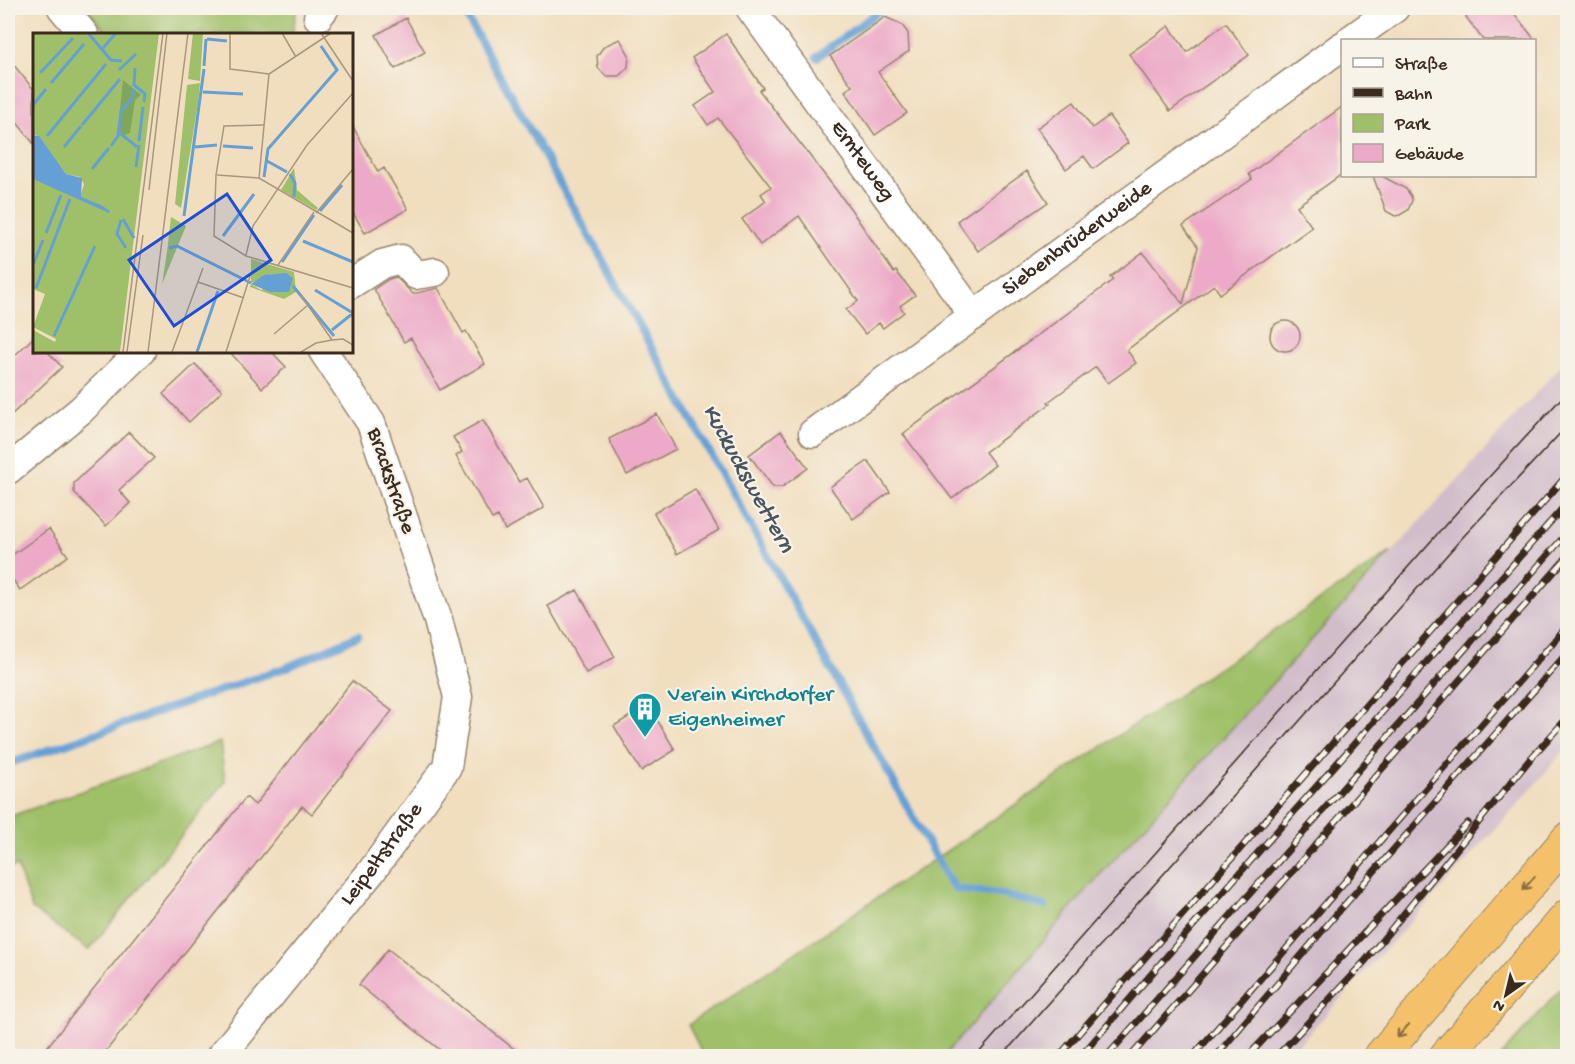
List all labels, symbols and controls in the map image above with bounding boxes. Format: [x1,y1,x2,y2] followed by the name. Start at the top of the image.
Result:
[33,33,352,352] inset map
[1341,39,1536,177] legend
[1395,55,1448,76] text: Straße
[1394,85,1433,106] text: Bahn
[1394,115,1431,136] text: Park
[824,116,900,207] street label: Ernteweg
[1395,145,1464,166] text: Gebäude
[998,176,1158,303] street label: Siebenbrüderweide
[694,400,800,559] water label: Kuckuckswettern
[359,424,420,538] street label: Brackstraße
[667,683,835,734] place label: Verein Kirchdorfer Eigenheimer
[627,691,663,738] building icon: Verein Kirchdorfer Eigenheimer
[335,798,430,912] street label: Leipeltstraße
[1523,875,1536,891] one-way arrow
[1476,965,1536,1025] north arrow
[1489,993,1509,1015] text: N
[1396,1023,1409,1039] one-way arrow

